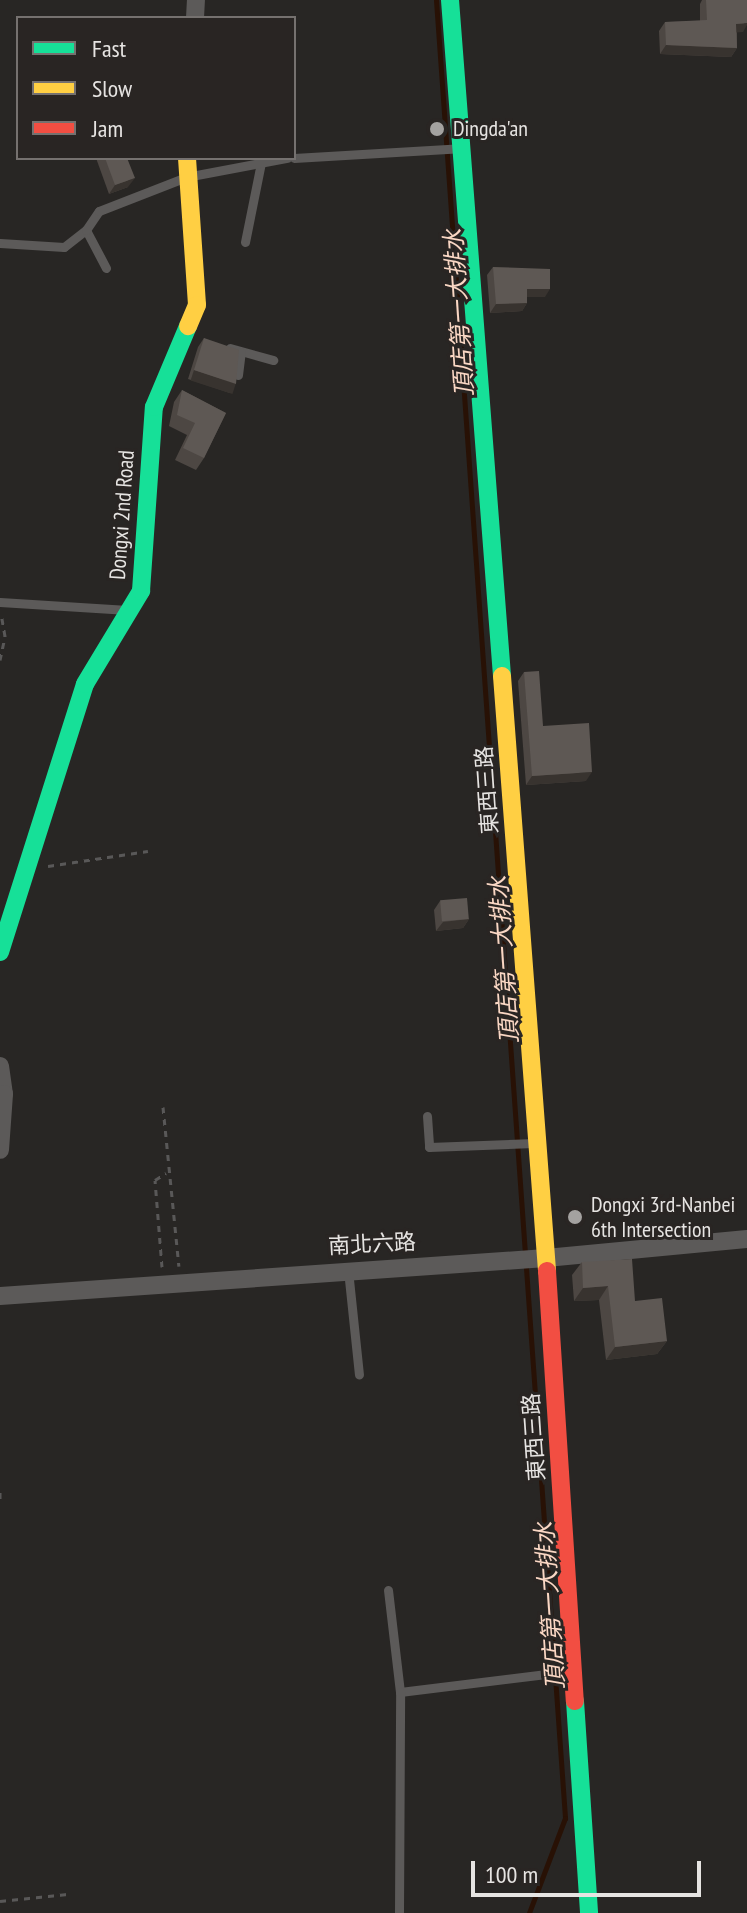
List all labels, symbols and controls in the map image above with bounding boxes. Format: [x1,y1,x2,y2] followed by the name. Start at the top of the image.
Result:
[16,16,296,160] legend
[92,33,126,64] text: Fast
[92,73,132,104] text: Slow
[92,113,123,144] text: Jam
[453,116,528,142] place label: Dingda'an
[428,120,446,138] marker: Dingda'an
[439,228,479,398] water label: 頂店第一大排水
[104,449,140,581] street label: Dongxi 2nd Road
[471,745,503,835] street label: 東西三路
[484,875,524,1045] water label: 頂店第一大排水
[591,1191,735,1242] place label: Dongxi 3rd-Nanbei 6th Intersection
[566,1208,584,1226] marker: Dongxi 3rd-Nanbei 6th Intersection
[327,1229,417,1259] street label: 南北六路
[518,1392,550,1482] street label: 東西三路
[530,1521,570,1691] water label: 頂店第一大排水
[475,1845,705,1895] scale bar
[485,1859,538,1890] text: 100 m

